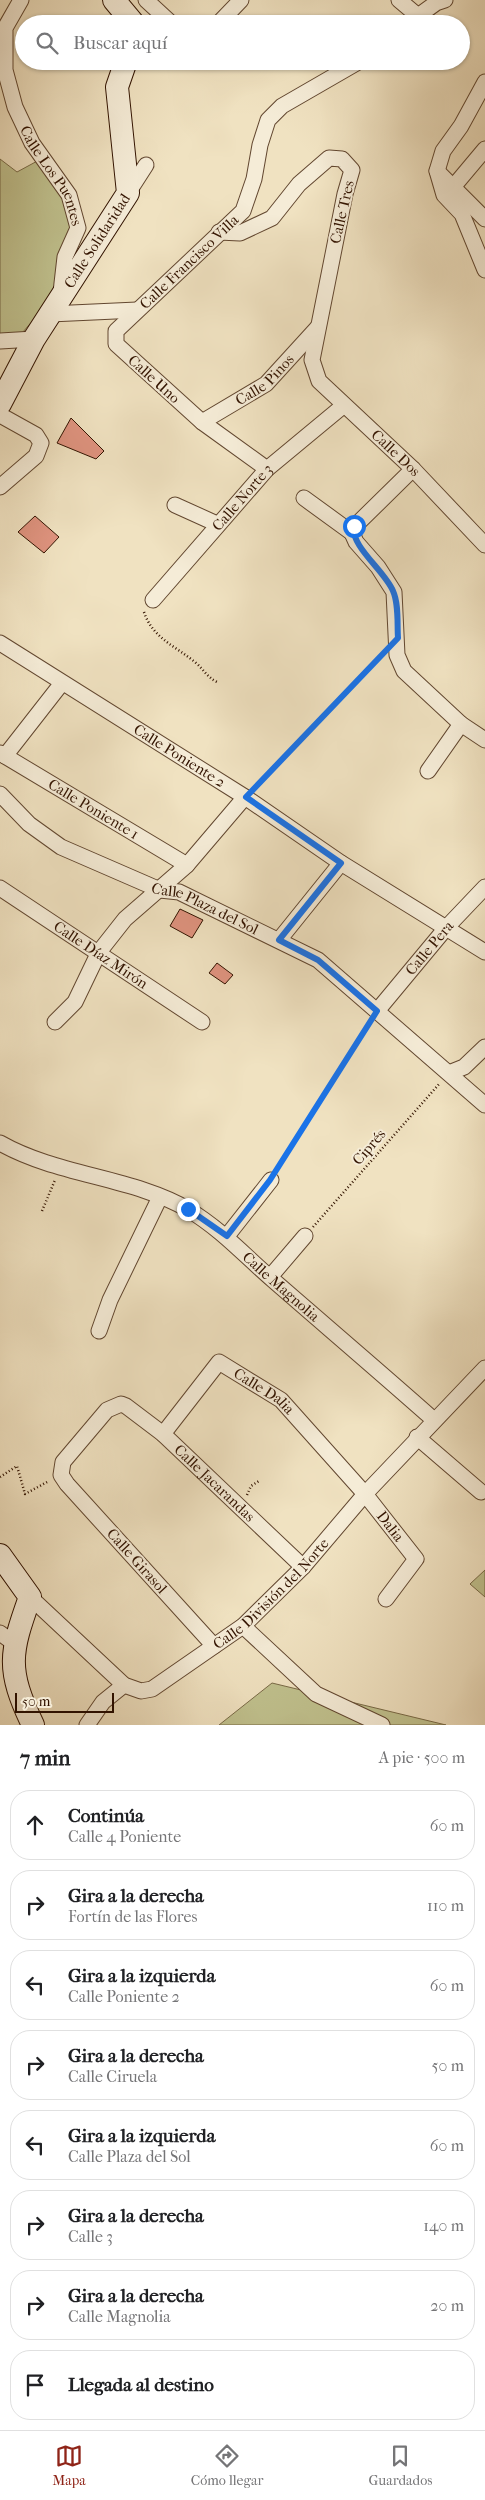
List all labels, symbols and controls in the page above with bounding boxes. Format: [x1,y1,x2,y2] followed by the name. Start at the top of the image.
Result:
[15,15,470,70] search box
[33,29,61,57] icon: search
[73,32,167,54] text: Buscar aquí
[16,123,86,228] street label: Calle Los Puentes
[326,178,358,245] street label: Calle Tres
[60,190,135,292] street label: Calle Solidaridad
[136,210,243,313] street label: Calle Francisco Villa
[232,350,298,409] street label: Calle Pinos
[124,351,184,407] street label: Calle Uno
[368,426,424,480] street label: Calle Dos
[208,460,276,535] street label: Calle Norte 3
[343,515,366,538] route start
[130,720,229,792] street label: Calle Poniente 2
[45,775,142,843] street label: Calle Poniente 1
[148,878,261,938] street label: Calle Plaza del Sol
[402,916,458,979] street label: Calle Pera
[50,917,152,993] street label: Calle Díaz Mirón
[349,1125,390,1169] street label: Ciprés
[177,1198,200,1221] route end
[239,1248,324,1326] street label: Calle Magnolia
[230,1364,299,1419] street label: Calle Dalia
[171,1441,259,1526] street label: Calle Jacarandas
[373,1507,409,1546] street label: Dalia
[103,1525,171,1597] street label: Calle Girasol
[210,1534,333,1653] street label: Calle División del Norte
[15,1690,114,1713] scale bar
[22,1693,50,1710] text: 50 m
[20,1746,71,1770] text: 7 min
[379,1748,465,1767] text: A pie · 500 m
[68,1805,144,1827] text: Continúa
[21,1811,49,1839] icon: ahead
[430,1816,464,1835] text: 60 m
[68,1827,181,1846] text: Calle 4 Poniente
[68,1885,204,1907] text: Gira a la derecha
[21,1891,49,1919] icon: right
[427,1896,464,1915] text: 110 m
[68,1907,197,1926] text: Fortín de las Flores
[68,1965,215,1987] text: Gira a la izquierda
[21,1971,49,1999] icon: left
[430,1976,464,1995] text: 60 m
[68,1987,180,2006] text: Calle Poniente 2
[68,2045,204,2067] text: Gira a la derecha
[21,2051,49,2079] icon: right
[432,2056,464,2075] text: 50 m
[68,2067,157,2086] text: Calle Ciruela
[68,2125,215,2147] text: Gira a la izquierda
[21,2131,49,2159] icon: left
[430,2136,464,2155] text: 60 m
[68,2147,191,2166] text: Calle Plaza del Sol
[68,2205,204,2227] text: Gira a la derecha
[21,2211,49,2239] icon: right
[423,2216,464,2235] text: 140 m
[68,2227,113,2246] text: Calle 3
[68,2285,204,2307] text: Gira a la derecha
[21,2291,49,2319] icon: right
[430,2296,464,2315] text: 20 m
[68,2307,171,2326] text: Calle Magnolia
[21,2371,49,2399] icon: arrive
[68,2374,214,2396] text: Llegada al destino
[52,2442,86,2489] tab: Mapa
[191,2442,263,2489] tab: Cómo llegar
[368,2442,433,2489] tab: Guardados

